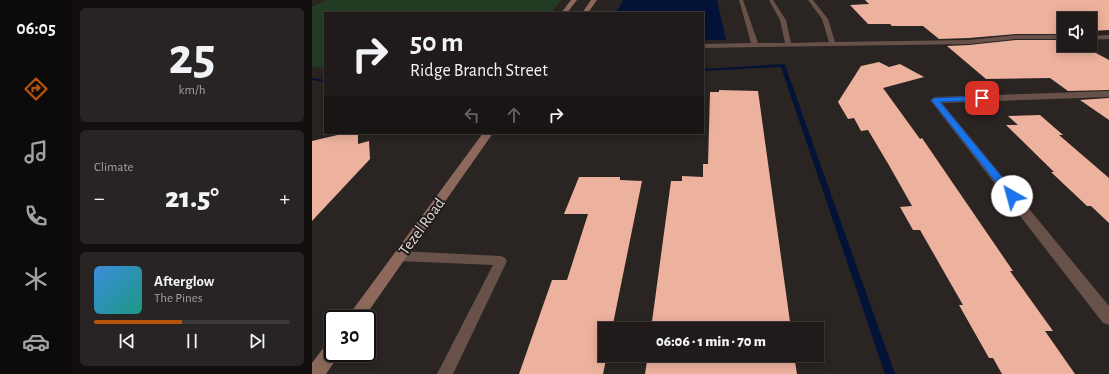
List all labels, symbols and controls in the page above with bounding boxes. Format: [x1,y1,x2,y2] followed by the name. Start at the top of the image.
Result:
[1057,12,1097,52] map controls
[1057,12,1097,52] button: sound
[16,20,56,38] text: 06:05
[344,28,396,80] icon: right
[410,29,464,57] text: 50 m
[169,31,215,83] text: 25
[410,62,548,80] text: Ridge Branch Street
[22,75,50,103] icon: directions
[965,81,999,115] pin
[179,84,205,97] text: km/h
[971,87,993,109] icon: arrive
[461,104,483,126] icon: left
[503,104,525,126] icon: ahead
[545,104,567,126] icon: right
[22,138,50,166] icon: music
[94,161,133,174] text: Climate
[991,175,1033,217] position arrow
[165,183,219,213] text: 21.5°
[94,187,105,209] text: −
[279,187,290,209] text: +
[396,195,448,258] street label: Tezel Road
[22,202,50,230] icon: phone
[22,265,50,293] icon: climate
[154,274,214,289] text: Afterglow
[154,292,203,305] text: The Pines
[324,310,376,362] speed limit sign: 30
[22,328,50,356] icon: car
[116,330,138,352] icon: previous
[181,330,203,352] icon: pause
[246,330,268,352] icon: next
[656,334,766,349] text: 06:06 · 1 min · 70 m

